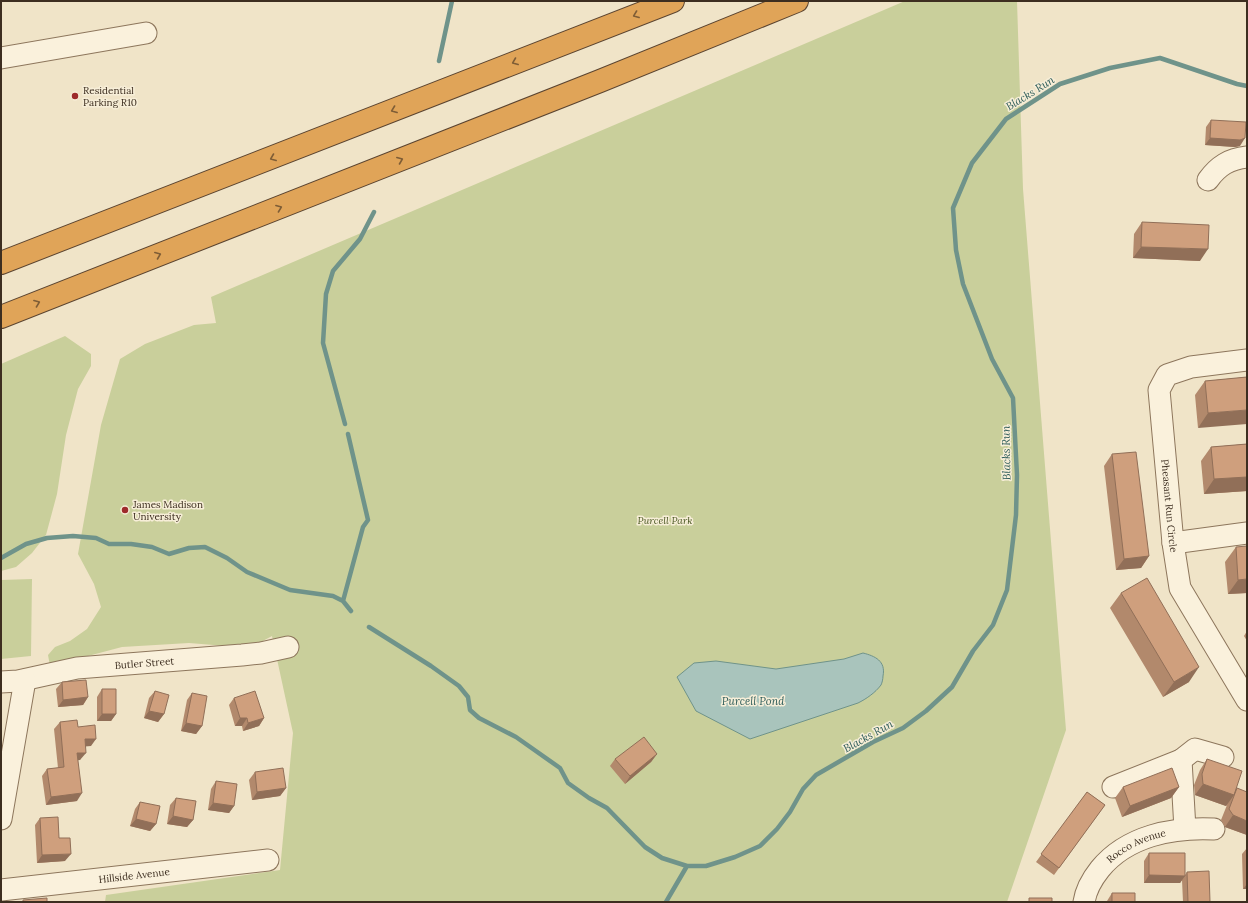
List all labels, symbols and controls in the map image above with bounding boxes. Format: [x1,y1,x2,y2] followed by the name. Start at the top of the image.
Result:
[633,10,640,18] one-way arrow
[512,58,519,66] one-way arrow
[1003,72,1057,113] water label: Blacks Run
[83,84,137,109] place label: Residential Parking R10
[70,91,80,101] marker: Residential Parking R10
[391,105,398,113] one-way arrow
[270,153,277,161] one-way arrow
[397,157,404,165] one-way arrow
[276,204,283,212] one-way arrow
[155,252,162,260] one-way arrow
[34,299,41,307] one-way arrow
[999,425,1013,480] water label: Blacks Run
[1158,459,1180,554] street label: Pheasant Run Circle
[132,498,203,523] place label: James Madison University
[120,505,130,515] marker: James Madison University
[637,514,693,527] park label: Purcell Park
[114,654,175,672] street label: Butler Street
[722,694,785,708] water label: Purcell Pond
[841,717,895,755] water label: Blacks Run
[1104,826,1167,866] street label: Rocco Avenue
[98,865,171,886] street label: Hillside Avenue

